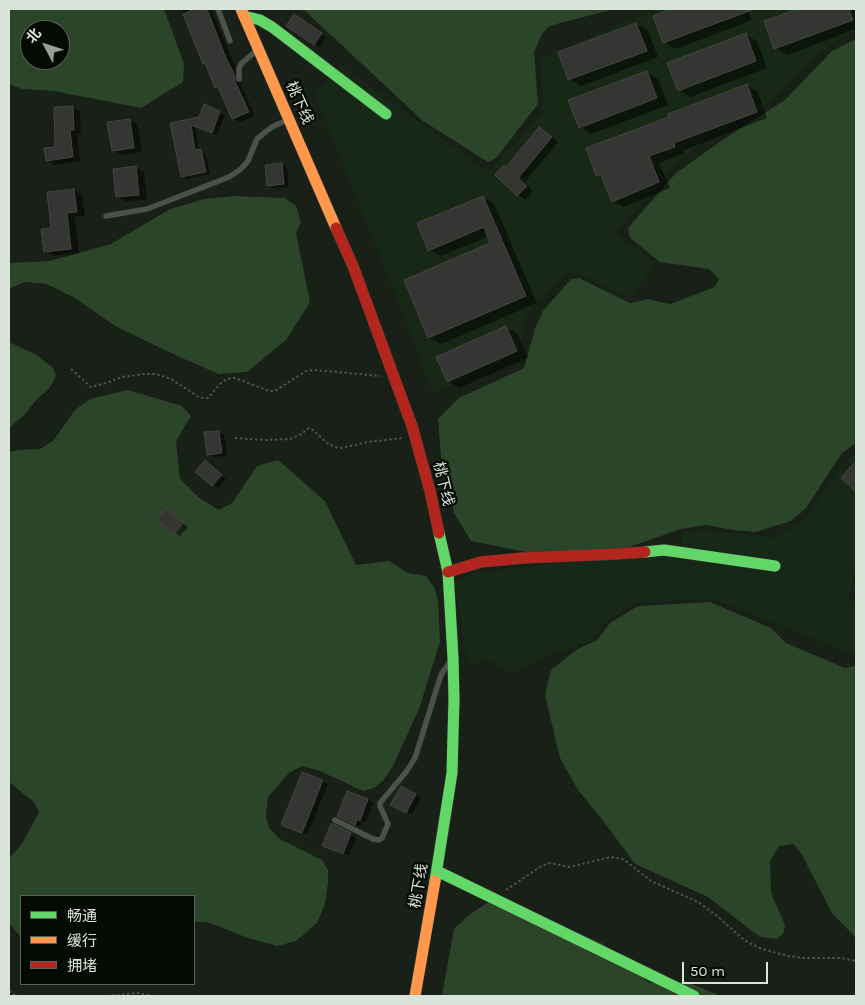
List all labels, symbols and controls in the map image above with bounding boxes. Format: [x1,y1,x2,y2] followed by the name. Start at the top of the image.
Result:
[20,20,70,70] north arrow
[23,25,45,47] text: 北
[282,79,316,127] street label: 桃下线
[429,460,457,508] street label: 桃下线
[406,862,432,910] street label: 桃下线
[20,895,195,985] legend
[67,907,97,925] text: 畅通
[67,932,97,950] text: 缓行
[685,952,771,984] scale bar
[67,957,97,975] text: 拥堵
[690,962,725,980] text: 50 m

